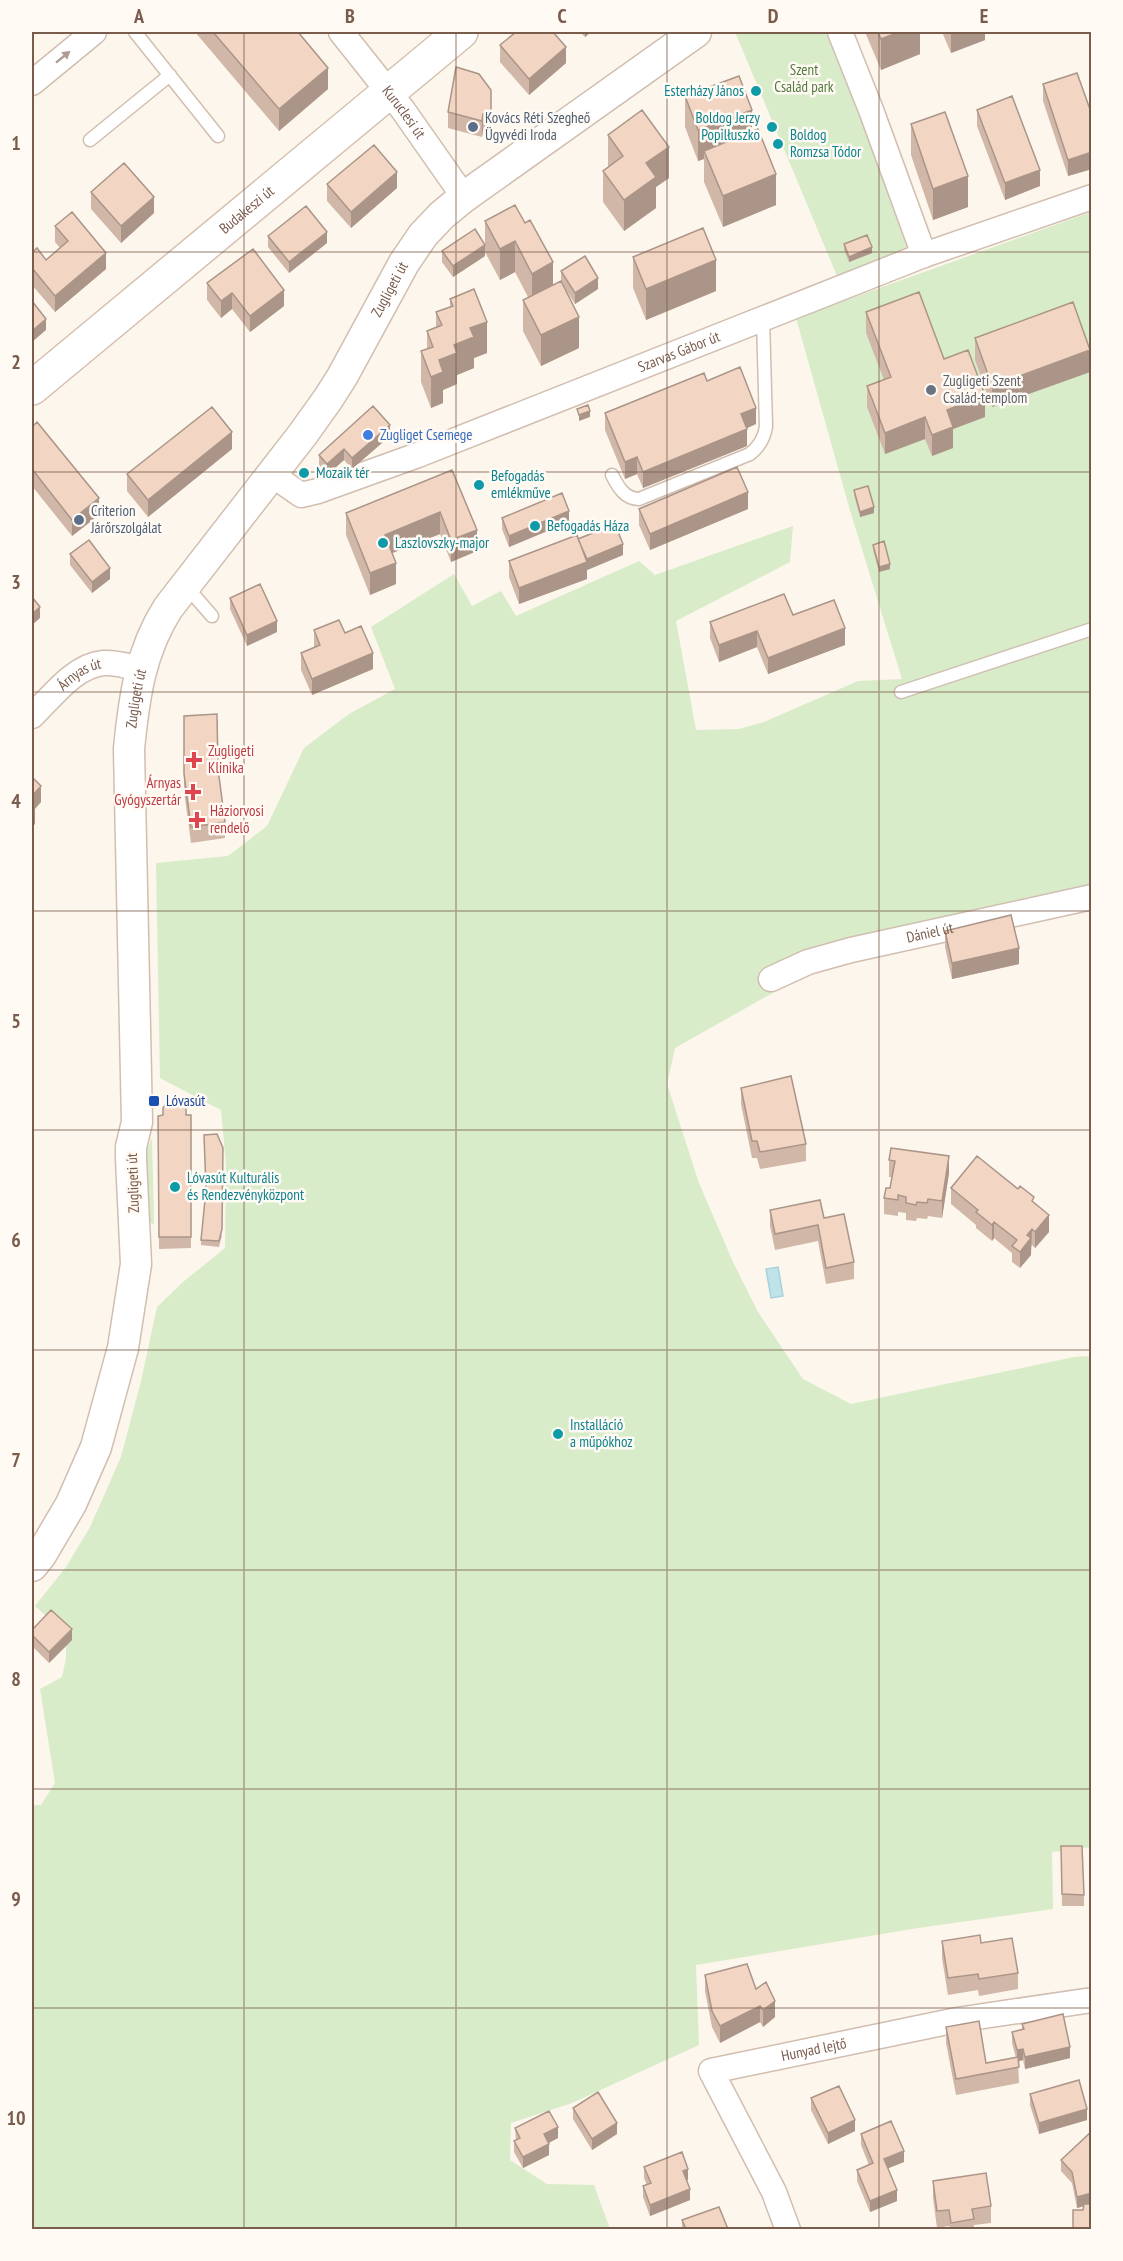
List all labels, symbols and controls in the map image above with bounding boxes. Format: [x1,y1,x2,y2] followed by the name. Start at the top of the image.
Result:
[133,3,145,29] text: A
[345,3,355,29] text: B
[557,3,567,29] text: C
[768,3,779,29] text: D
[980,3,988,29] text: E
[55,51,70,64] one-way arrow
[774,60,834,96] park label: Szent Család park
[664,81,744,100] place label: Esterházy János
[378,82,430,142] street label: Kuruclesi út
[749,84,763,98] marker: Esterházy János
[485,108,590,144] place label: Kovács Réti Szegheő Ügyvédi Iroda
[695,108,760,144] place label: Boldog Jerzy Popilłuszko
[466,120,480,134] marker: Kovács Réti Szegheő Ügyvédi Iroda
[765,120,779,134] marker: Boldog Jerzy Popilłuszko
[790,125,862,161] place label: Boldog Romzsa Tódor
[11,130,21,156] text: 1
[771,137,785,151] marker: Boldog Romzsa Tódor
[215,181,278,238] street label: Budakeszi út
[367,258,412,320] street label: Zugligeti út
[635,327,722,376] street label: Szarvas Gábor út
[11,349,21,375] text: 2
[943,371,1027,407] place label: Zugligeti Szent Család-templom
[924,383,938,397] marker: Zugligeti Szent Család-templom
[380,425,473,444] place label: Zugliget Csemege
[361,428,375,442] marker: Zugliget Csemege
[316,463,370,482] place label: Mozaik tér
[297,466,311,480] marker: Mozaik tér
[491,466,551,502] place label: Befogadás emlékműve
[472,478,486,492] marker: Befogadás emlékműve
[90,501,162,537] place label: Criterion Járőrszolgálat
[72,513,86,527] marker: Criterion Járőrszolgálat
[547,516,629,535] place label: Befogadás Háza
[528,519,542,533] marker: Befogadás Háza
[395,533,490,552] place label: Laszlovszky-major
[376,536,390,550] marker: Laszlovszky-major
[11,569,21,595] text: 3
[53,653,103,694] street label: Árnyas út
[121,667,150,729] street label: Zugligeti út
[208,741,254,777] place label: Zugligeti Klinika
[185,751,203,769] marker: Zugligeti Klinika
[114,773,182,809] place label: Árnyas Gyógyszertár
[186,785,200,799] marker: Árnyas Gyógyszertár
[11,788,21,814] text: 4
[210,801,264,837] place label: Háziorvosi rendelő
[188,811,206,829] marker: Háziorvosi rendelő
[905,918,955,947] street label: Dániel út
[11,1008,21,1034] text: 5
[166,1091,205,1110] place label: Lóvasút
[147,1094,161,1108] marker: Lóvasút
[122,1153,143,1213] street label: Zugligeti út
[187,1168,304,1204] place label: Lóvasút Kulturális és Rendezvényközpont
[168,1180,182,1194] marker: Lóvasút Kulturális és Rendezvényközpont
[11,1227,21,1253] text: 6
[570,1415,633,1451] place label: Installáció a műpókhoz
[551,1427,565,1441] marker: Installáció a műpókhoz
[11,1447,21,1473] text: 7
[11,1666,21,1692] text: 8
[11,1886,21,1912] text: 9
[780,2033,848,2065] street label: Hunyad lejtő
[6,2105,26,2131] text: 10

